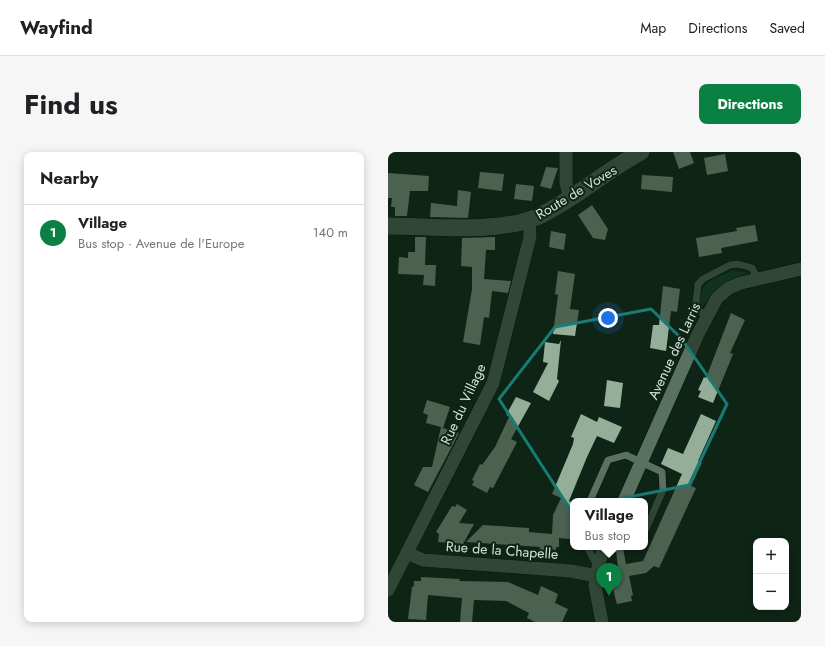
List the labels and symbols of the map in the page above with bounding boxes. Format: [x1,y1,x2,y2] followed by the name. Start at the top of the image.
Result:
[532,160,621,224] street label: Route de Voves
[643,299,705,403] street label: Avenue des Larris
[598,308,618,328] your location
[435,360,491,448] street label: Rue du Village
[445,536,559,564] street label: Rue de la Chapelle
[596,563,622,596] pin: 1

